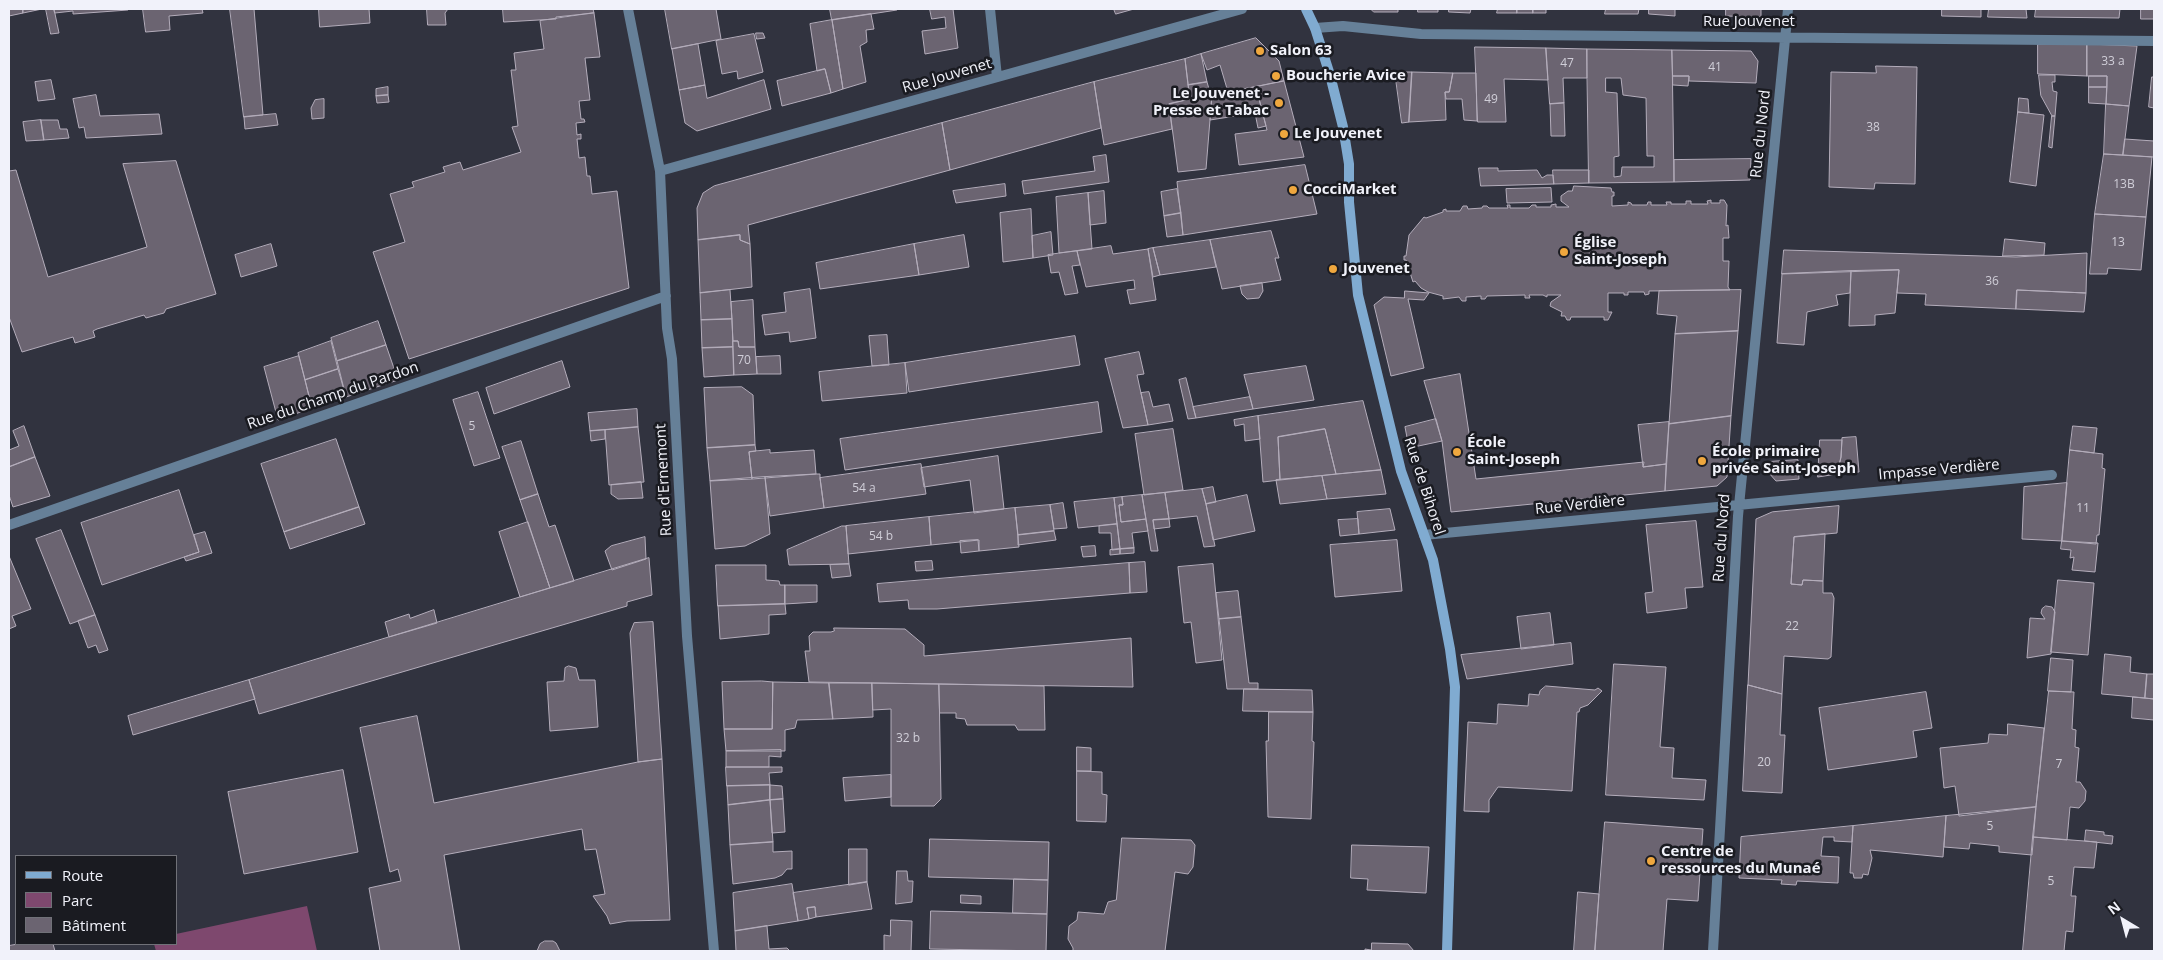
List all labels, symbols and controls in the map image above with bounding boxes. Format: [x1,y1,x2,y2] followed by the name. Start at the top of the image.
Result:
[1703,13,1795,31] street label: Rue Jouvenet
[1270,42,1332,60] place label: Salon 63
[1254,45,1266,57] marker: Salon 63
[900,55,994,97] street label: Rue Jouvenet
[2101,55,2125,69] house number: 33 a
[1560,57,1574,71] house number: 47
[1708,61,1722,75] house number: 41
[1286,67,1406,85] place label: Boucherie Avice
[1270,70,1282,82] marker: Boucherie Avice
[1153,85,1269,120] place label: Le Jouvenet - Presse et Tabac
[1747,89,1775,179] street label: Rue du Nord
[1484,93,1498,107] house number: 49
[1273,97,1285,109] marker: Le Jouvenet - Presse et Tabac
[1866,121,1880,135] house number: 38
[1294,125,1382,143] place label: Le Jouvenet
[1278,128,1290,140] marker: Le Jouvenet
[2113,178,2135,192] house number: 13B
[1303,181,1397,199] place label: CocciMarket
[1287,184,1299,196] marker: CocciMarket
[1574,234,1667,269] place label: Église Saint-Joseph
[2111,236,2125,250] house number: 13
[1558,246,1570,258] marker: Église Saint-Joseph
[1343,260,1410,278] place label: Jouvenet
[1327,263,1339,275] marker: Jouvenet
[1985,275,1999,289] house number: 36
[737,354,751,368] house number: 70
[245,358,421,434] street label: Rue du Champ du Pardon
[469,420,475,434] house number: 5
[652,423,676,537] street label: Rue d'Ernemont
[1467,434,1560,469] place label: École Saint-Joseph
[1400,435,1448,537] street label: Rue de Bihorel
[1712,443,1856,478] place label: École primaire privée Saint-Joseph
[1451,446,1463,458] marker: École Saint-Joseph
[1696,455,1708,467] marker: École primaire privée Saint-Joseph
[1878,456,2000,484] street label: Impasse Verdière
[852,482,876,496] house number: 54 a
[1534,491,1626,519] street label: Rue Verdière
[1710,493,1734,583] street label: Rue du Nord
[2076,502,2090,516] house number: 11
[869,530,893,544] house number: 54 b
[1785,620,1799,634] house number: 22
[896,732,920,746] house number: 32 b
[1757,756,1771,770] house number: 20
[2056,758,2062,772] house number: 7
[1987,820,1993,834] house number: 5
[1661,843,1820,878] place label: Centre de ressources du Munaé
[15,855,178,945] legend
[1645,855,1657,867] marker: Centre de ressources du Munaé
[62,865,103,885] text: Route
[2048,875,2054,889] house number: 5
[62,890,93,910] text: Parc
[2098,895,2148,945] north arrow
[2103,897,2124,919] text: N
[62,915,126,935] text: Bâtiment

